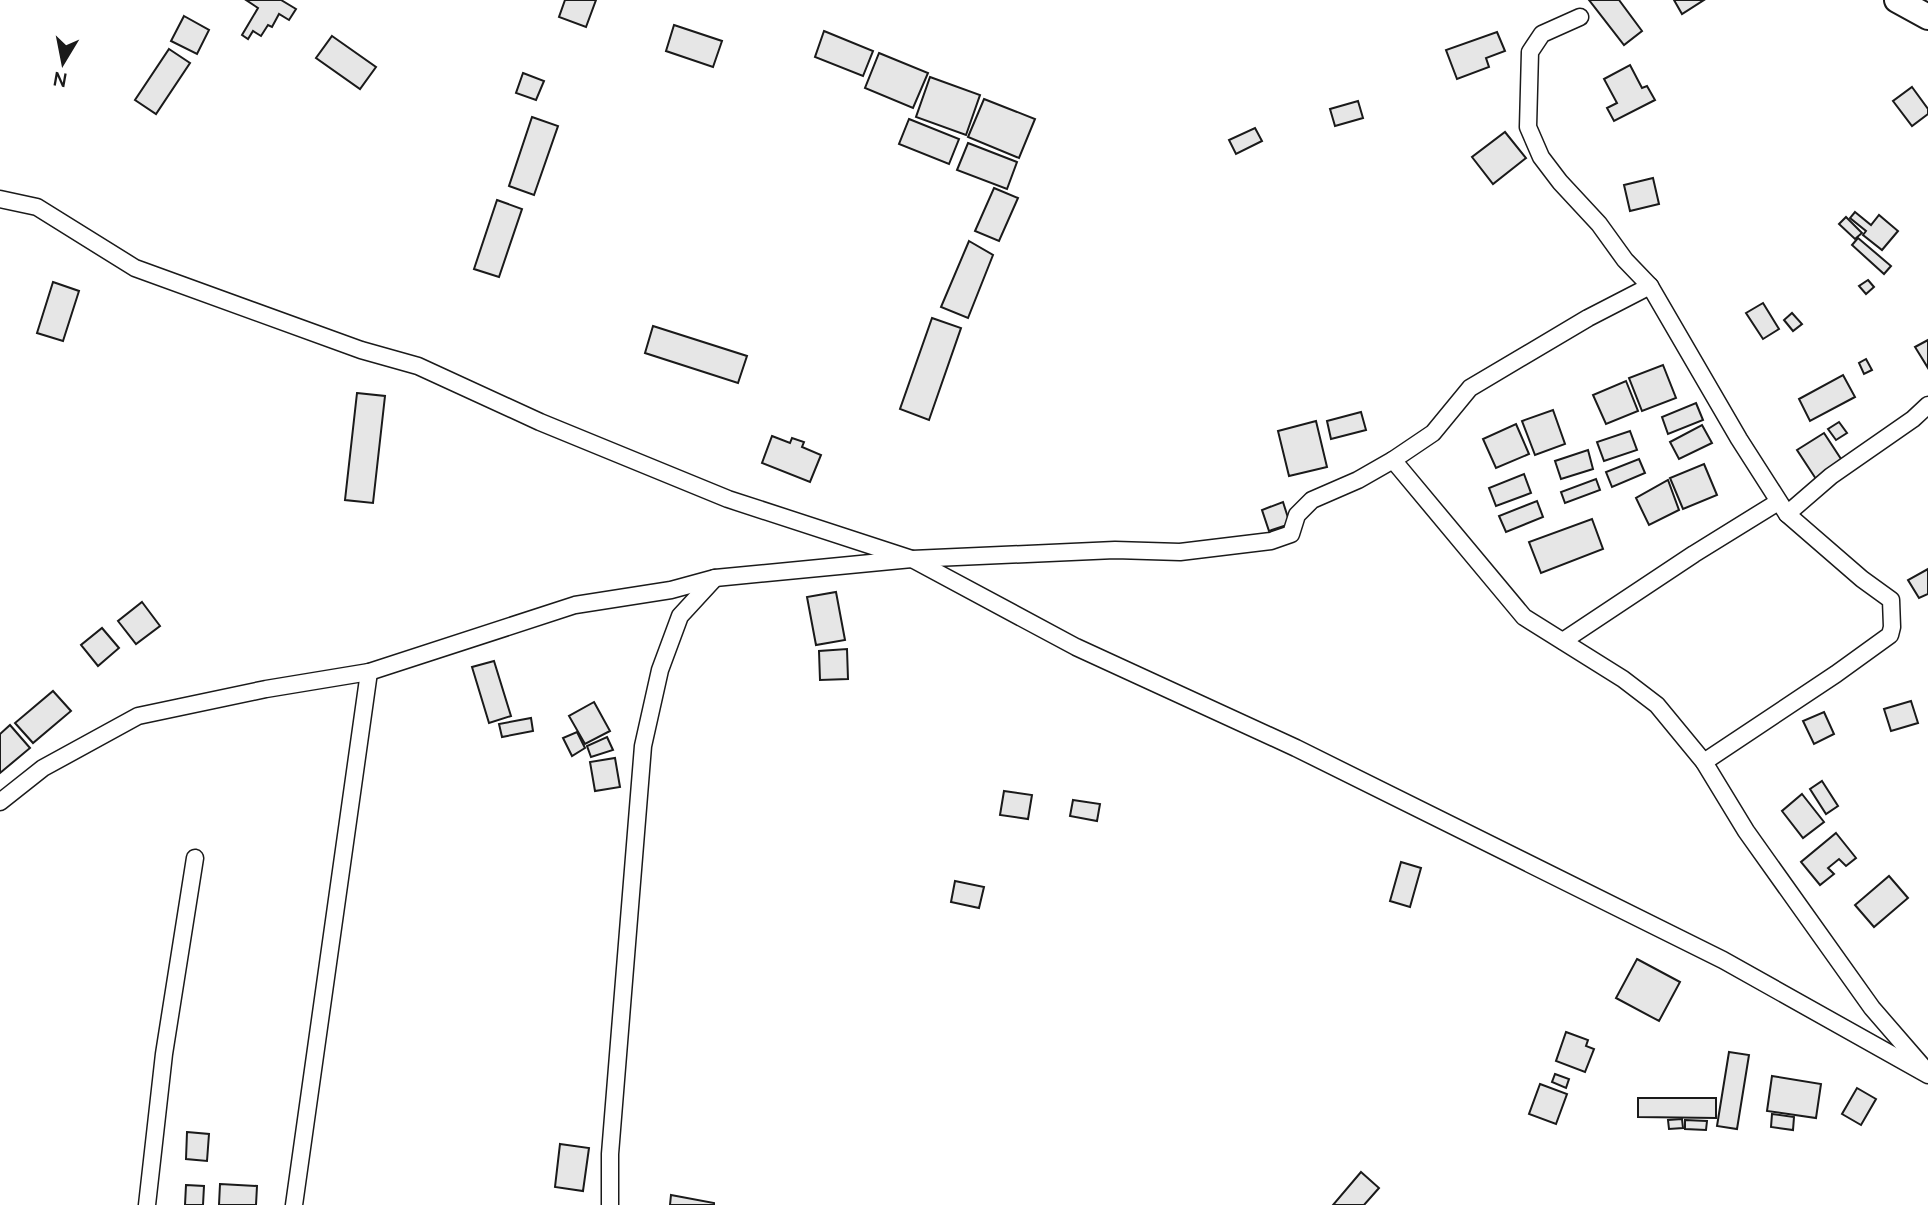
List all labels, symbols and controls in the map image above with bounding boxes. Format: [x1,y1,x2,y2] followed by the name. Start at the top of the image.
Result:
[28,28,98,98] north arrow
[51,66,69,94] text: N

